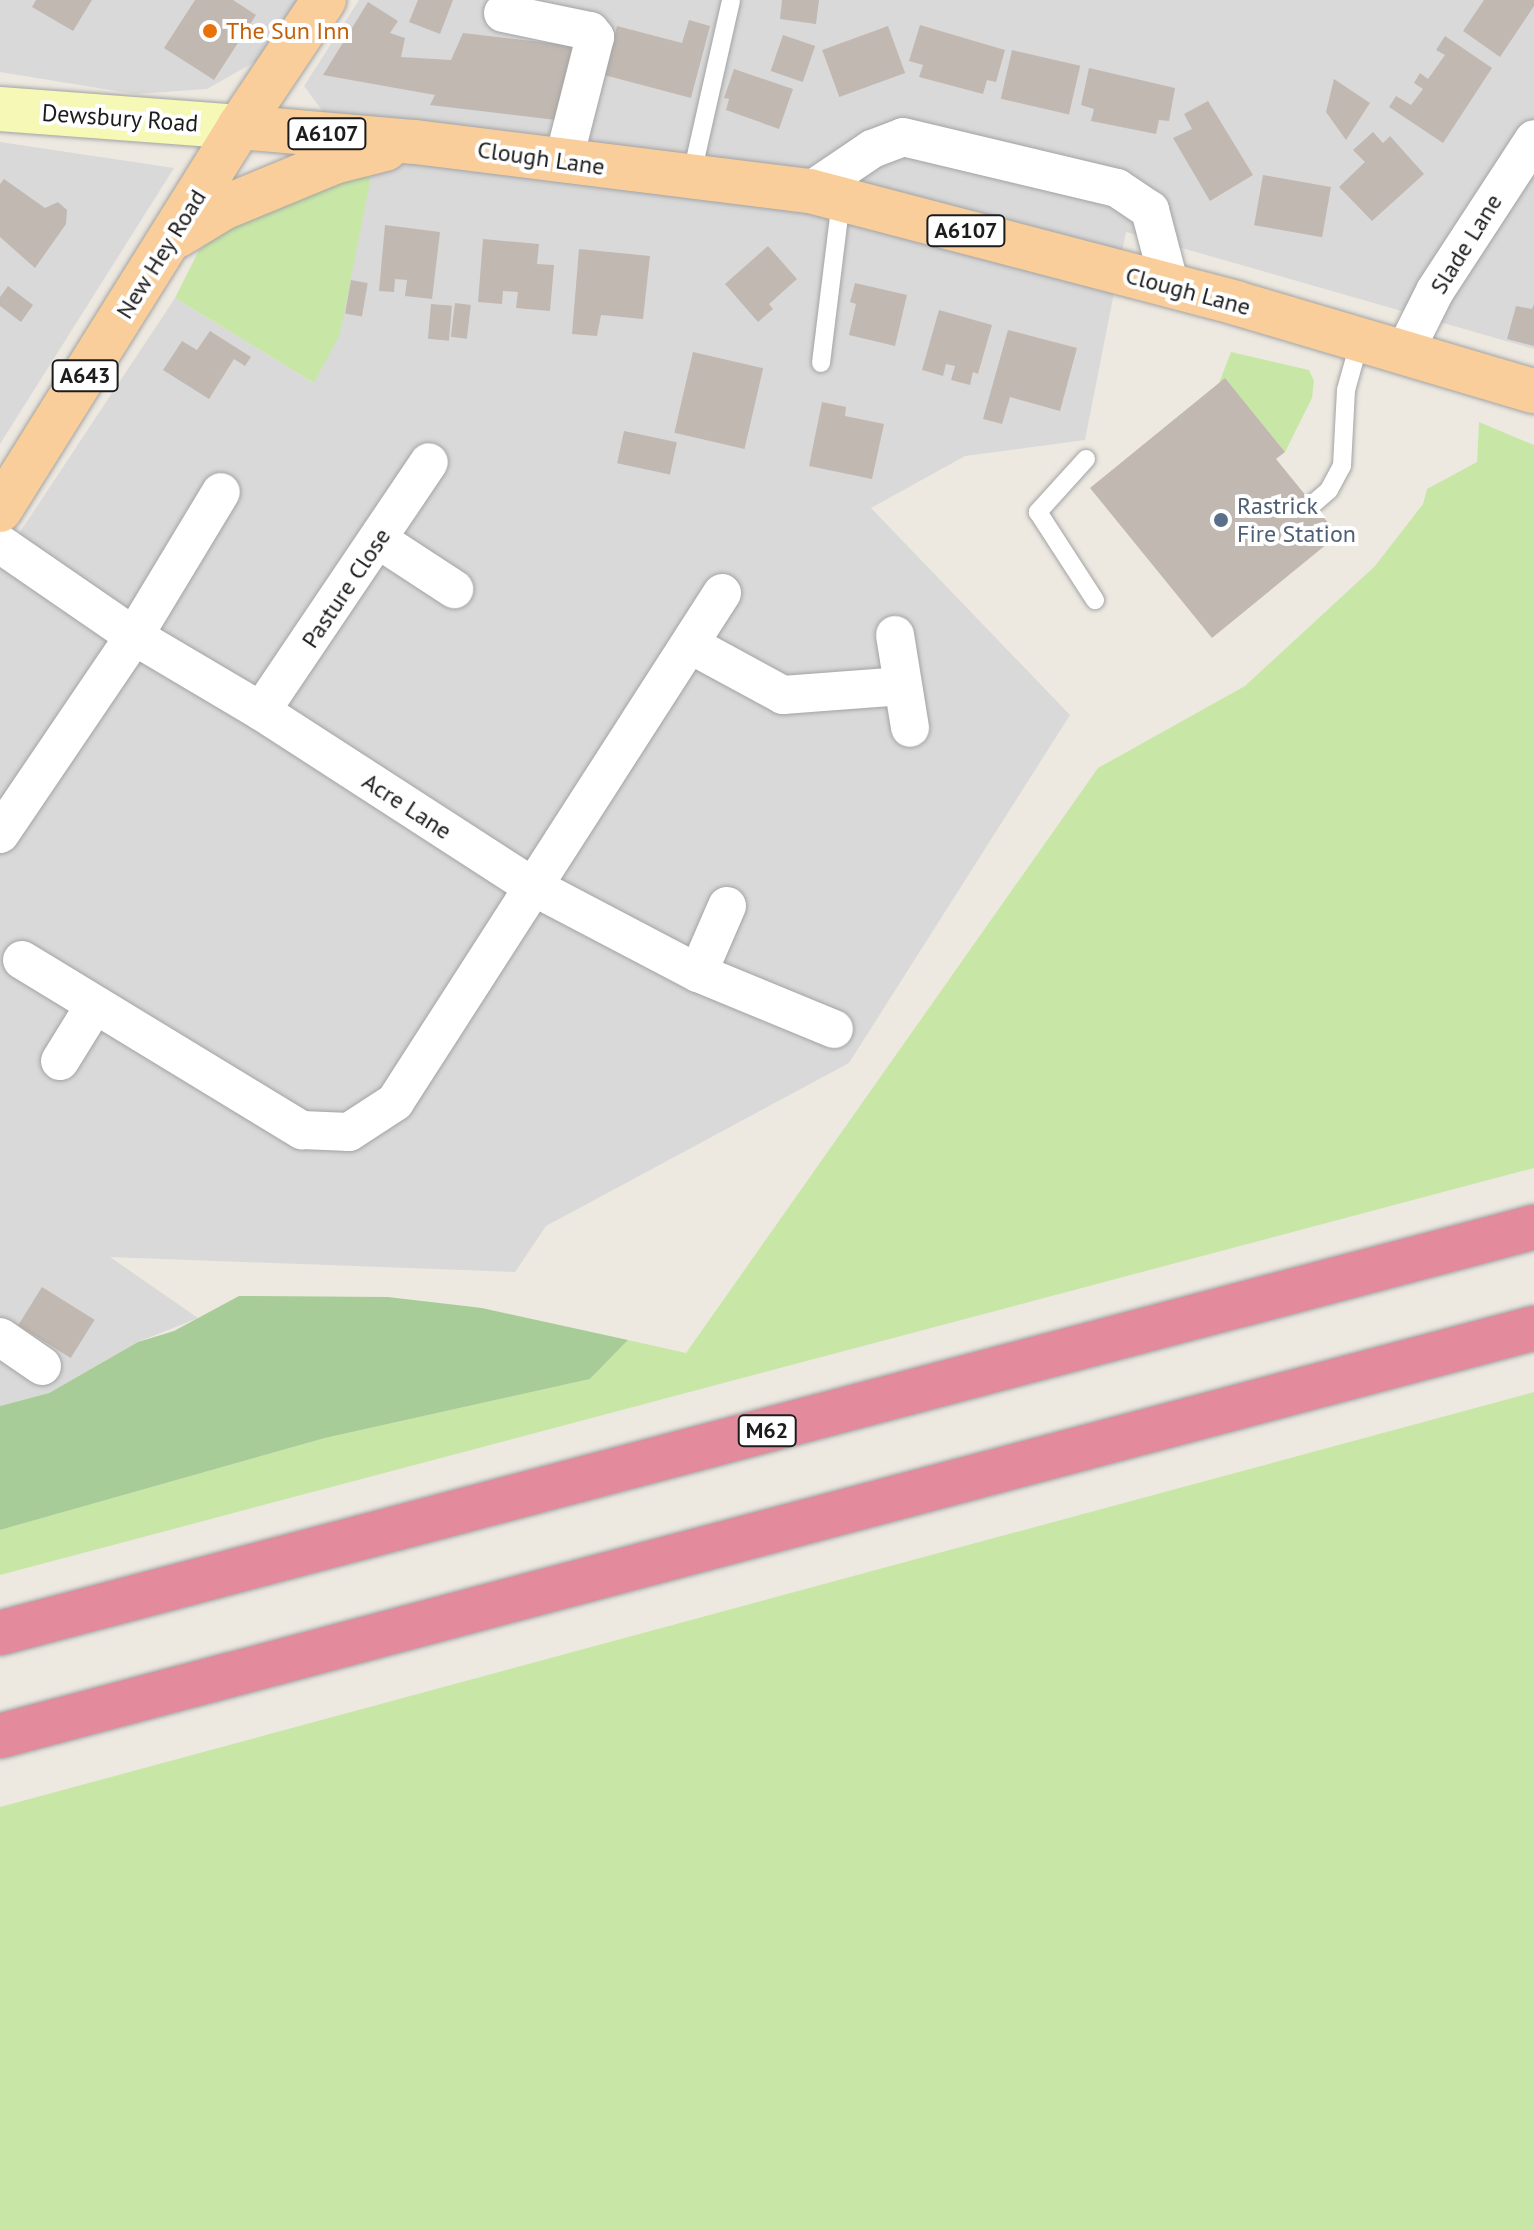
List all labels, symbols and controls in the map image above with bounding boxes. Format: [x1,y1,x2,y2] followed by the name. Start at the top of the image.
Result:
[226,17,350,45] place label: The Sun Inn
[201,22,219,40] marker: The Sun Inn
[40,98,200,138] street label: Dewsbury Road
[287,116,367,152] road number: A6107
[476,135,606,181] street label: Clough Lane
[109,183,213,325] street label: New Hey Road
[1424,189,1508,299] street label: Slade Lane
[926,213,1006,249] road number: A6107
[1122,261,1254,321] street label: Clough Lane
[51,358,119,394] road number: A643
[1237,492,1356,548] place label: Rastrick Fire Station
[1212,511,1230,529] marker: Rastrick Fire Station
[295,523,397,653] street label: Pasture Close
[357,767,457,845] street label: Acre Lane
[737,1413,797,1449] road number: M62

